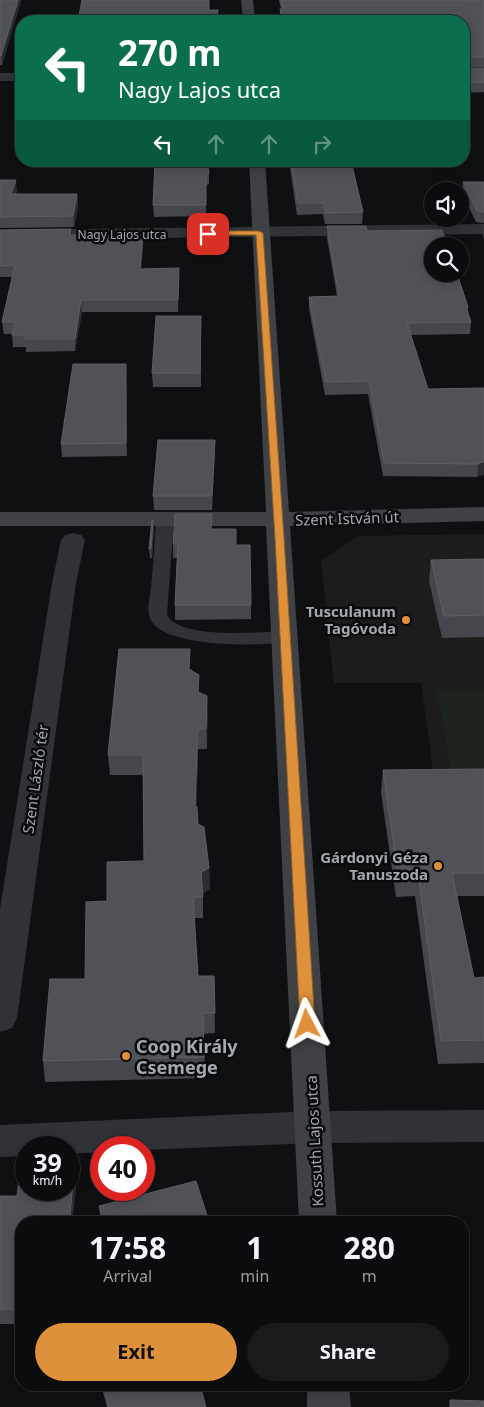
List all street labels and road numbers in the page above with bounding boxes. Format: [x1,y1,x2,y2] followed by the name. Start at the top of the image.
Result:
[78,226,166,243] street label: Nagy Lajos utca
[295,506,400,530] street label: Szent István út
[17,723,53,835] street label: Szent László tér
[301,1075,327,1207] street label: Kossuth Lajos utca

